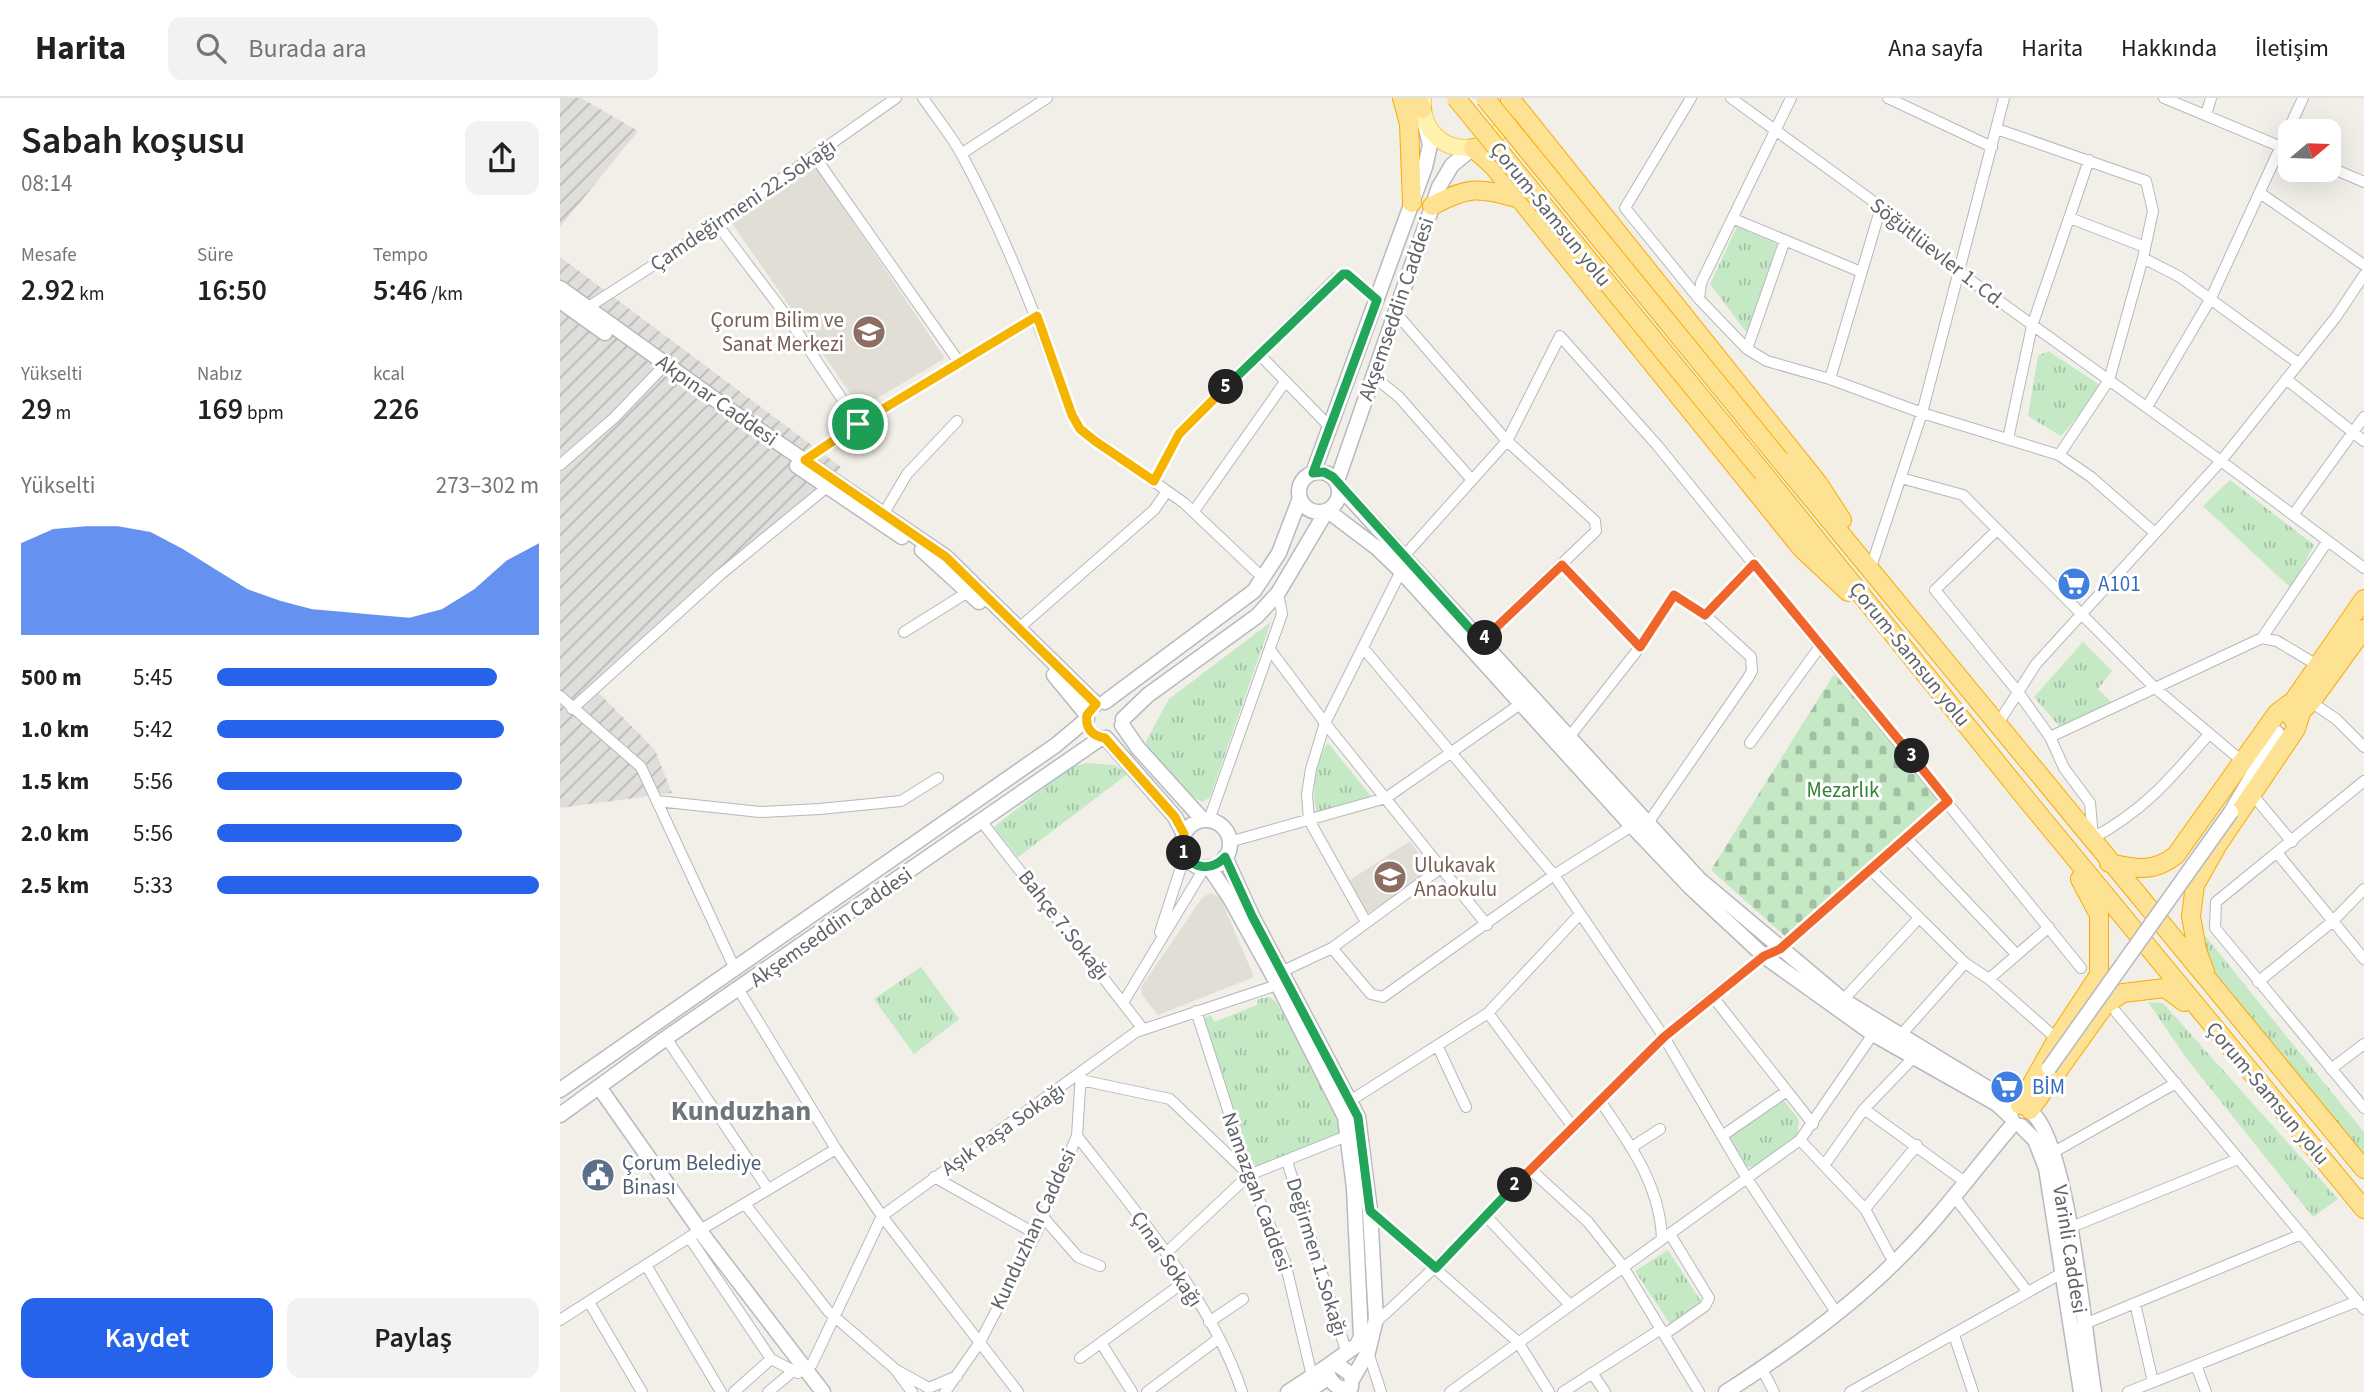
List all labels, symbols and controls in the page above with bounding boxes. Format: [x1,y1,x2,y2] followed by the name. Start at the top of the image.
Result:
[168,17,658,80] search box
[35,25,126,72] text: Harita
[192,29,230,67] icon: search
[248,30,367,67] text: Burada ara
[1888,31,1983,66] text: Ana sayfa
[2021,31,2083,66] text: Harita
[2121,31,2217,66] text: Hakkında
[2255,31,2329,66] text: İletişim
[21,114,245,168] text: Sabah koşusu
[2278,119,2342,182] north arrow
[2278,119,2341,182] map controls
[465,121,539,195] button: share
[644,131,842,279] street label: Çamdeğirmeni 22.Sokağı
[1483,135,1619,293] street label: Çorum-Samsun yolu
[21,167,72,200] text: 08:14
[1864,190,2012,316] street label: Söğütlüevler 1. Cd.
[1351,213,1441,405] street label: Akşemseddin Caddesi
[21,242,77,269] text: Mesafe
[197,242,233,269] text: Süre
[373,242,428,269] text: Tempo
[21,269,75,312] text: 2.92
[197,269,267,312] text: 16:50
[373,269,427,312] text: 5:46
[75,281,104,308] text: km
[427,281,463,308] text: /km
[711,305,844,359] place label: Çorum Bilim ve Sanat Merkezi
[850,313,888,351] school or university icon: Çorum Bilim ve Sanat Merkezi
[650,347,784,453] street label: Akpınar Caddesi
[21,361,82,388] text: Yükselti
[197,361,242,388] text: Nabız
[373,361,405,388] text: kcal
[1208,370,1244,404] pin: 5
[1220,373,1231,400] text: 5
[21,388,52,431] text: 29
[197,388,243,431] text: 169
[373,388,419,431] text: 226
[828,394,888,454] pin
[52,400,71,427] text: m
[243,400,284,427] text: bpm
[839,405,877,443] icon: arrive
[21,469,95,502] text: Yükselti
[436,469,539,502] text: 273–302 m
[2055,565,2093,603] supermarket icon: A101
[2098,569,2141,599] place label: A101
[1842,575,1978,733] street label: Çorum-Samsun yolu
[1468,620,1502,656] pin: 4
[1479,624,1490,651] text: 4
[21,661,82,694] text: 500 m
[133,661,173,694] text: 5:45
[21,713,89,746] text: 1.0 km
[133,713,173,746] text: 5:42
[1894,738,1930,774] pin: 3
[1906,742,1917,769] text: 3
[21,765,89,798] text: 1.5 km
[133,765,173,798] text: 5:56
[1807,775,1880,805] park label: Mezarlık
[21,817,89,850] text: 2.0 km
[133,817,173,850] text: 5:56
[1166,836,1202,870] pin: 1
[1178,839,1189,866] text: 1
[1414,850,1497,904] place label: Ulukavak Anaokulu
[1371,858,1409,896] school or university icon: Ulukavak Anaokulu
[744,860,918,994] street label: Akşemseddin Caddesi
[1011,863,1117,987] street label: Bahçe 7.Sokağı
[21,869,89,902] text: 2.5 km
[133,869,173,902] text: 5:33
[2199,1015,2337,1171] street label: Çorum-Samsun yolu
[1988,1068,2026,1106] supermarket icon: BİM
[2032,1072,2065,1102] place label: BİM
[935,1075,1071,1183] street label: Aşık Paşa Sokağı
[671,1091,811,1131] district label: Kunduzhan
[1214,1108,1300,1276] street label: Namazgah Caddesi
[982,1143,1084,1315] street label: Kunduzhan Caddesi
[622,1148,761,1202] place label: Çorum Belediye Binası
[579,1156,617,1194] public building icon: Çorum Belediye Binası
[1497,1168,1532,1202] pin: 2
[1509,1171,1520,1198] text: 2
[1279,1174,1355,1340] street label: Değirmen 1.Sokağı
[2045,1183,2095,1315] street label: Varinli Caddesi
[1124,1205,1210,1313] street label: Çınar Sokağı
[21,1298,273,1378] button: Kaydet
[287,1298,539,1378] button: Paylaş

